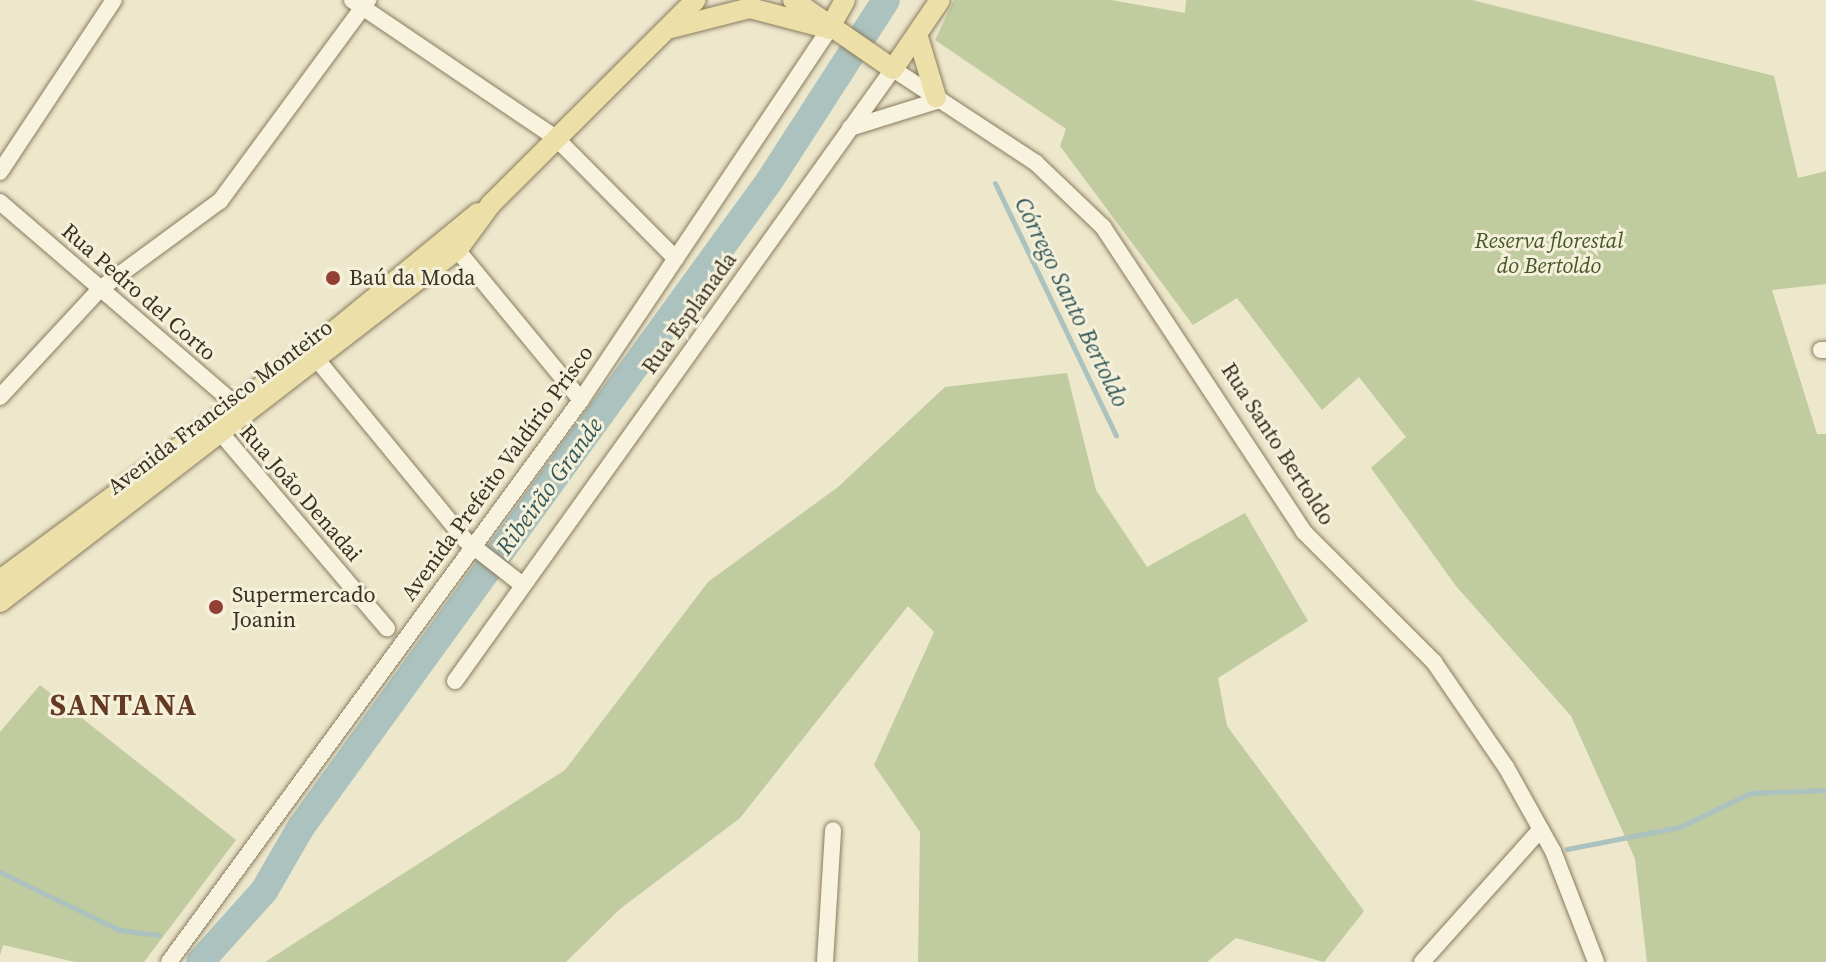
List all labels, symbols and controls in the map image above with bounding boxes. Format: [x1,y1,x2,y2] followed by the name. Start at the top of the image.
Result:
[1009,192,1135,412] water label: Córrego Santo Bertoldo
[56,218,222,366] street label: Rua Pedro del Corto
[1475,227,1623,278] park label: Reserva florestal do Bertoldo
[636,247,742,379] street label: Rua Esplanada
[349,265,475,291] place label: Baú da Moda
[324,269,342,287] marker: Baú da Moda
[102,314,338,500] street label: Avenida Francisco Monteiro
[395,340,599,606] street label: Avenida Prefeito Valdírio Prisco
[1216,358,1340,530] street label: Rua Santo Bertoldo
[490,412,608,560] water label: Ribeirão Grande
[234,419,368,567] street label: Rua João Denadai
[232,581,376,632] place label: Supermercado Joanin
[207,598,225,616] marker: Supermercado Joanin
[50,687,198,723] district label: SANTANA

